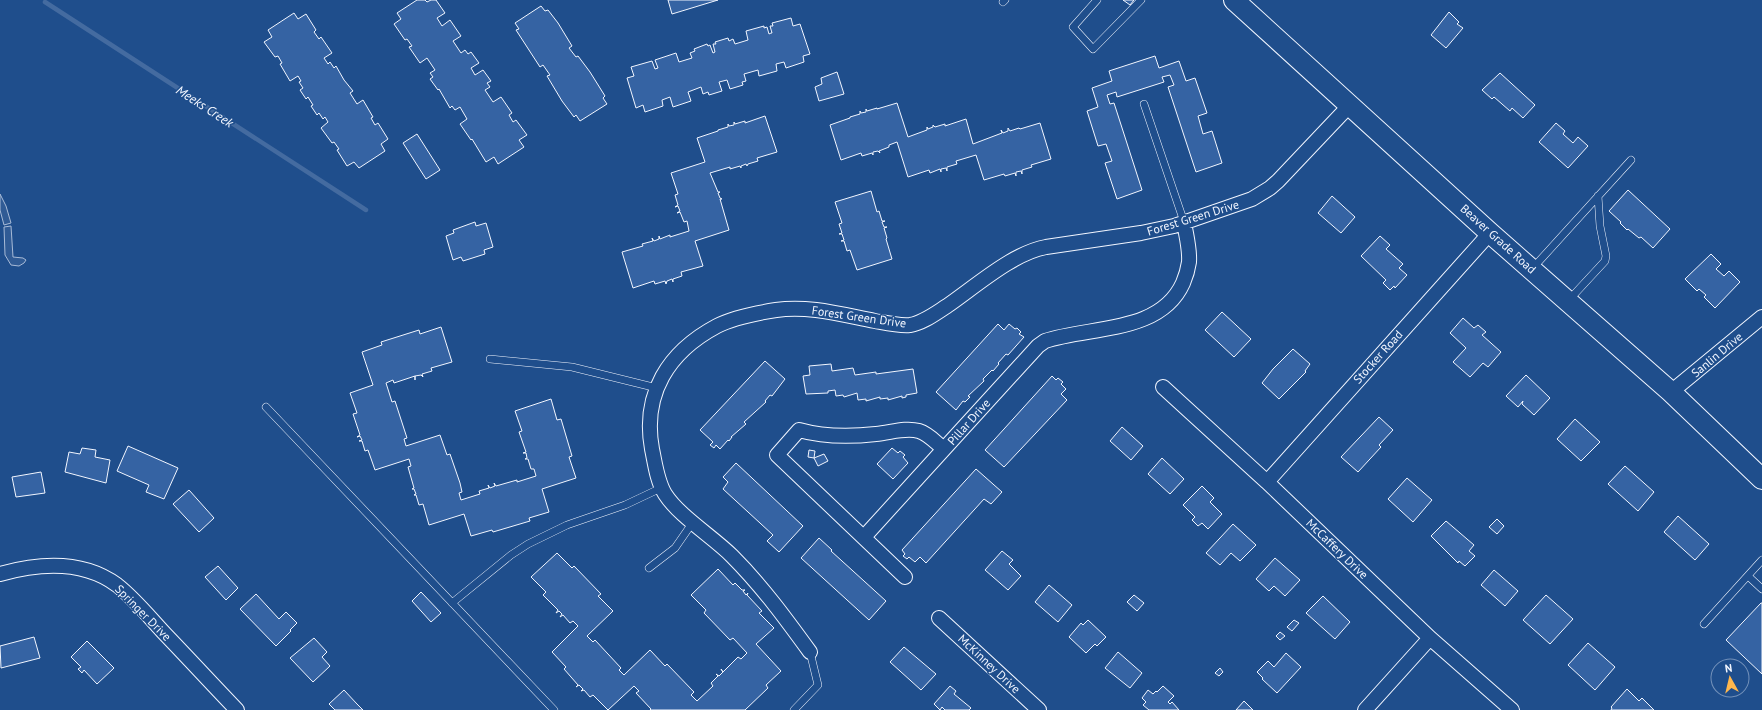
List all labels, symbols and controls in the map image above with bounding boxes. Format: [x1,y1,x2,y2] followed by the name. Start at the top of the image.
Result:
[173,82,238,132] water label: Meeks Creek
[1145,196,1241,239] street label: Forest Green Drive
[1457,201,1539,277] street label: Beaver Grade Road
[811,302,907,331] street label: Forest Green Drive
[1350,327,1405,386] street label: Stocker Road
[1688,329,1745,380] street label: Sanlin Drive
[944,395,993,448] street label: Pillar Drive
[1303,515,1371,582] street label: McCaffery Drive
[112,581,175,644] street label: Springer Drive
[955,631,1024,696] street label: McKinney Drive
[1710,658,1750,698] north arrow
[1724,661,1733,676] text: N

